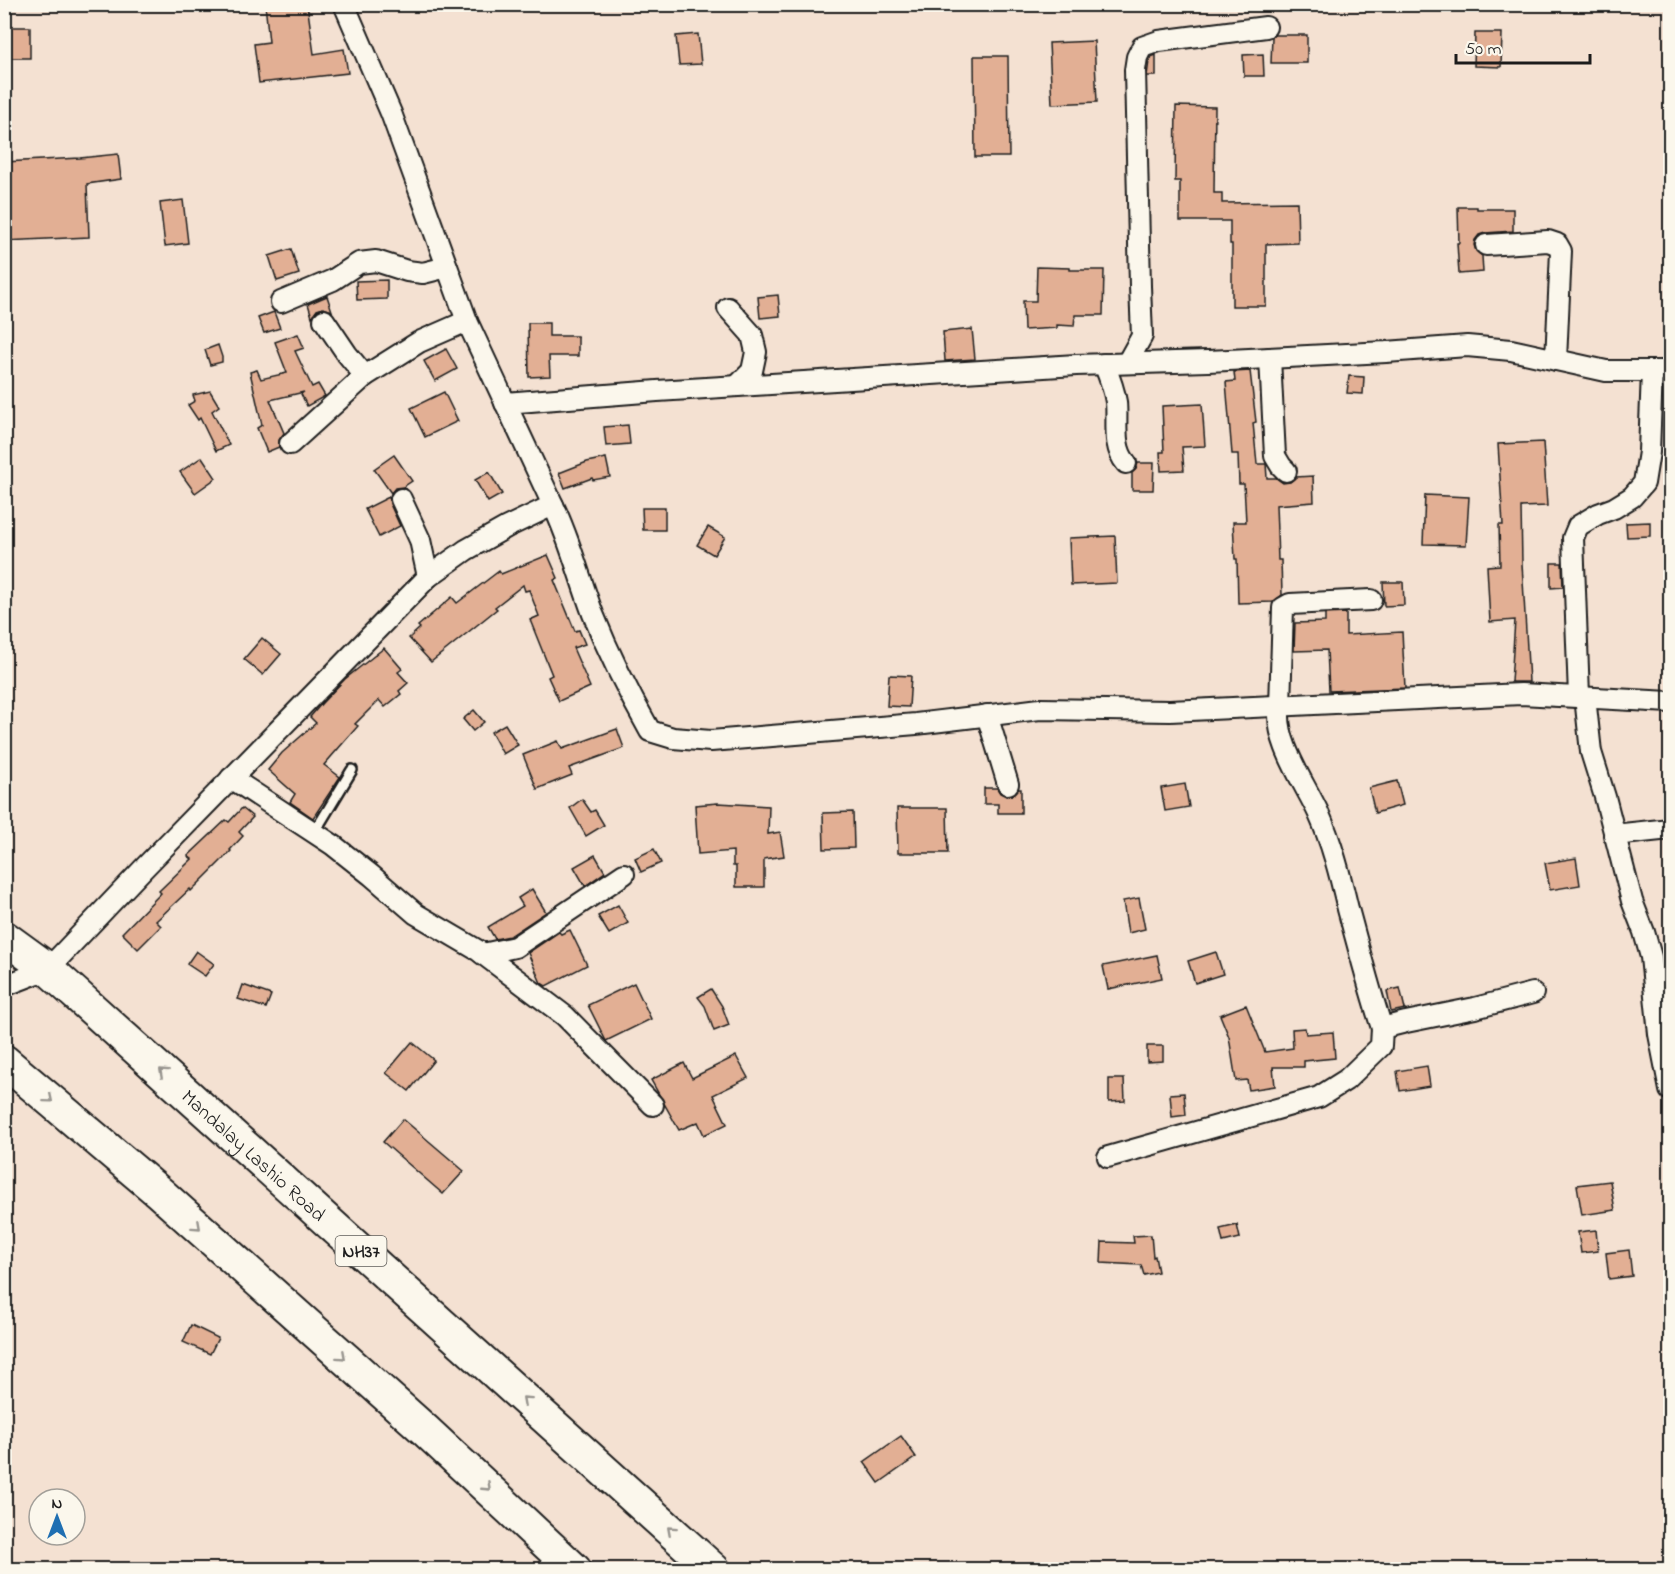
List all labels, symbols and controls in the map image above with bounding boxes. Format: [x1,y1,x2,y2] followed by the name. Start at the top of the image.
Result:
[1456,27,1590,65] scale bar
[1465,37,1502,63] text: 50 m
[159,1068,169,1079] one-way arrow
[174,1084,331,1230] street label: Mandalay Lashio Road
[42,1092,53,1103] one-way arrow
[190,1219,201,1230] one-way arrow
[336,1236,386,1266] road number: NH37
[336,1349,346,1360] one-way arrow
[522,1396,533,1407] one-way arrow
[480,1480,490,1491] one-way arrow
[27,1487,87,1547] north arrow
[52,1492,63,1516] text: N
[667,1526,678,1537] one-way arrow

